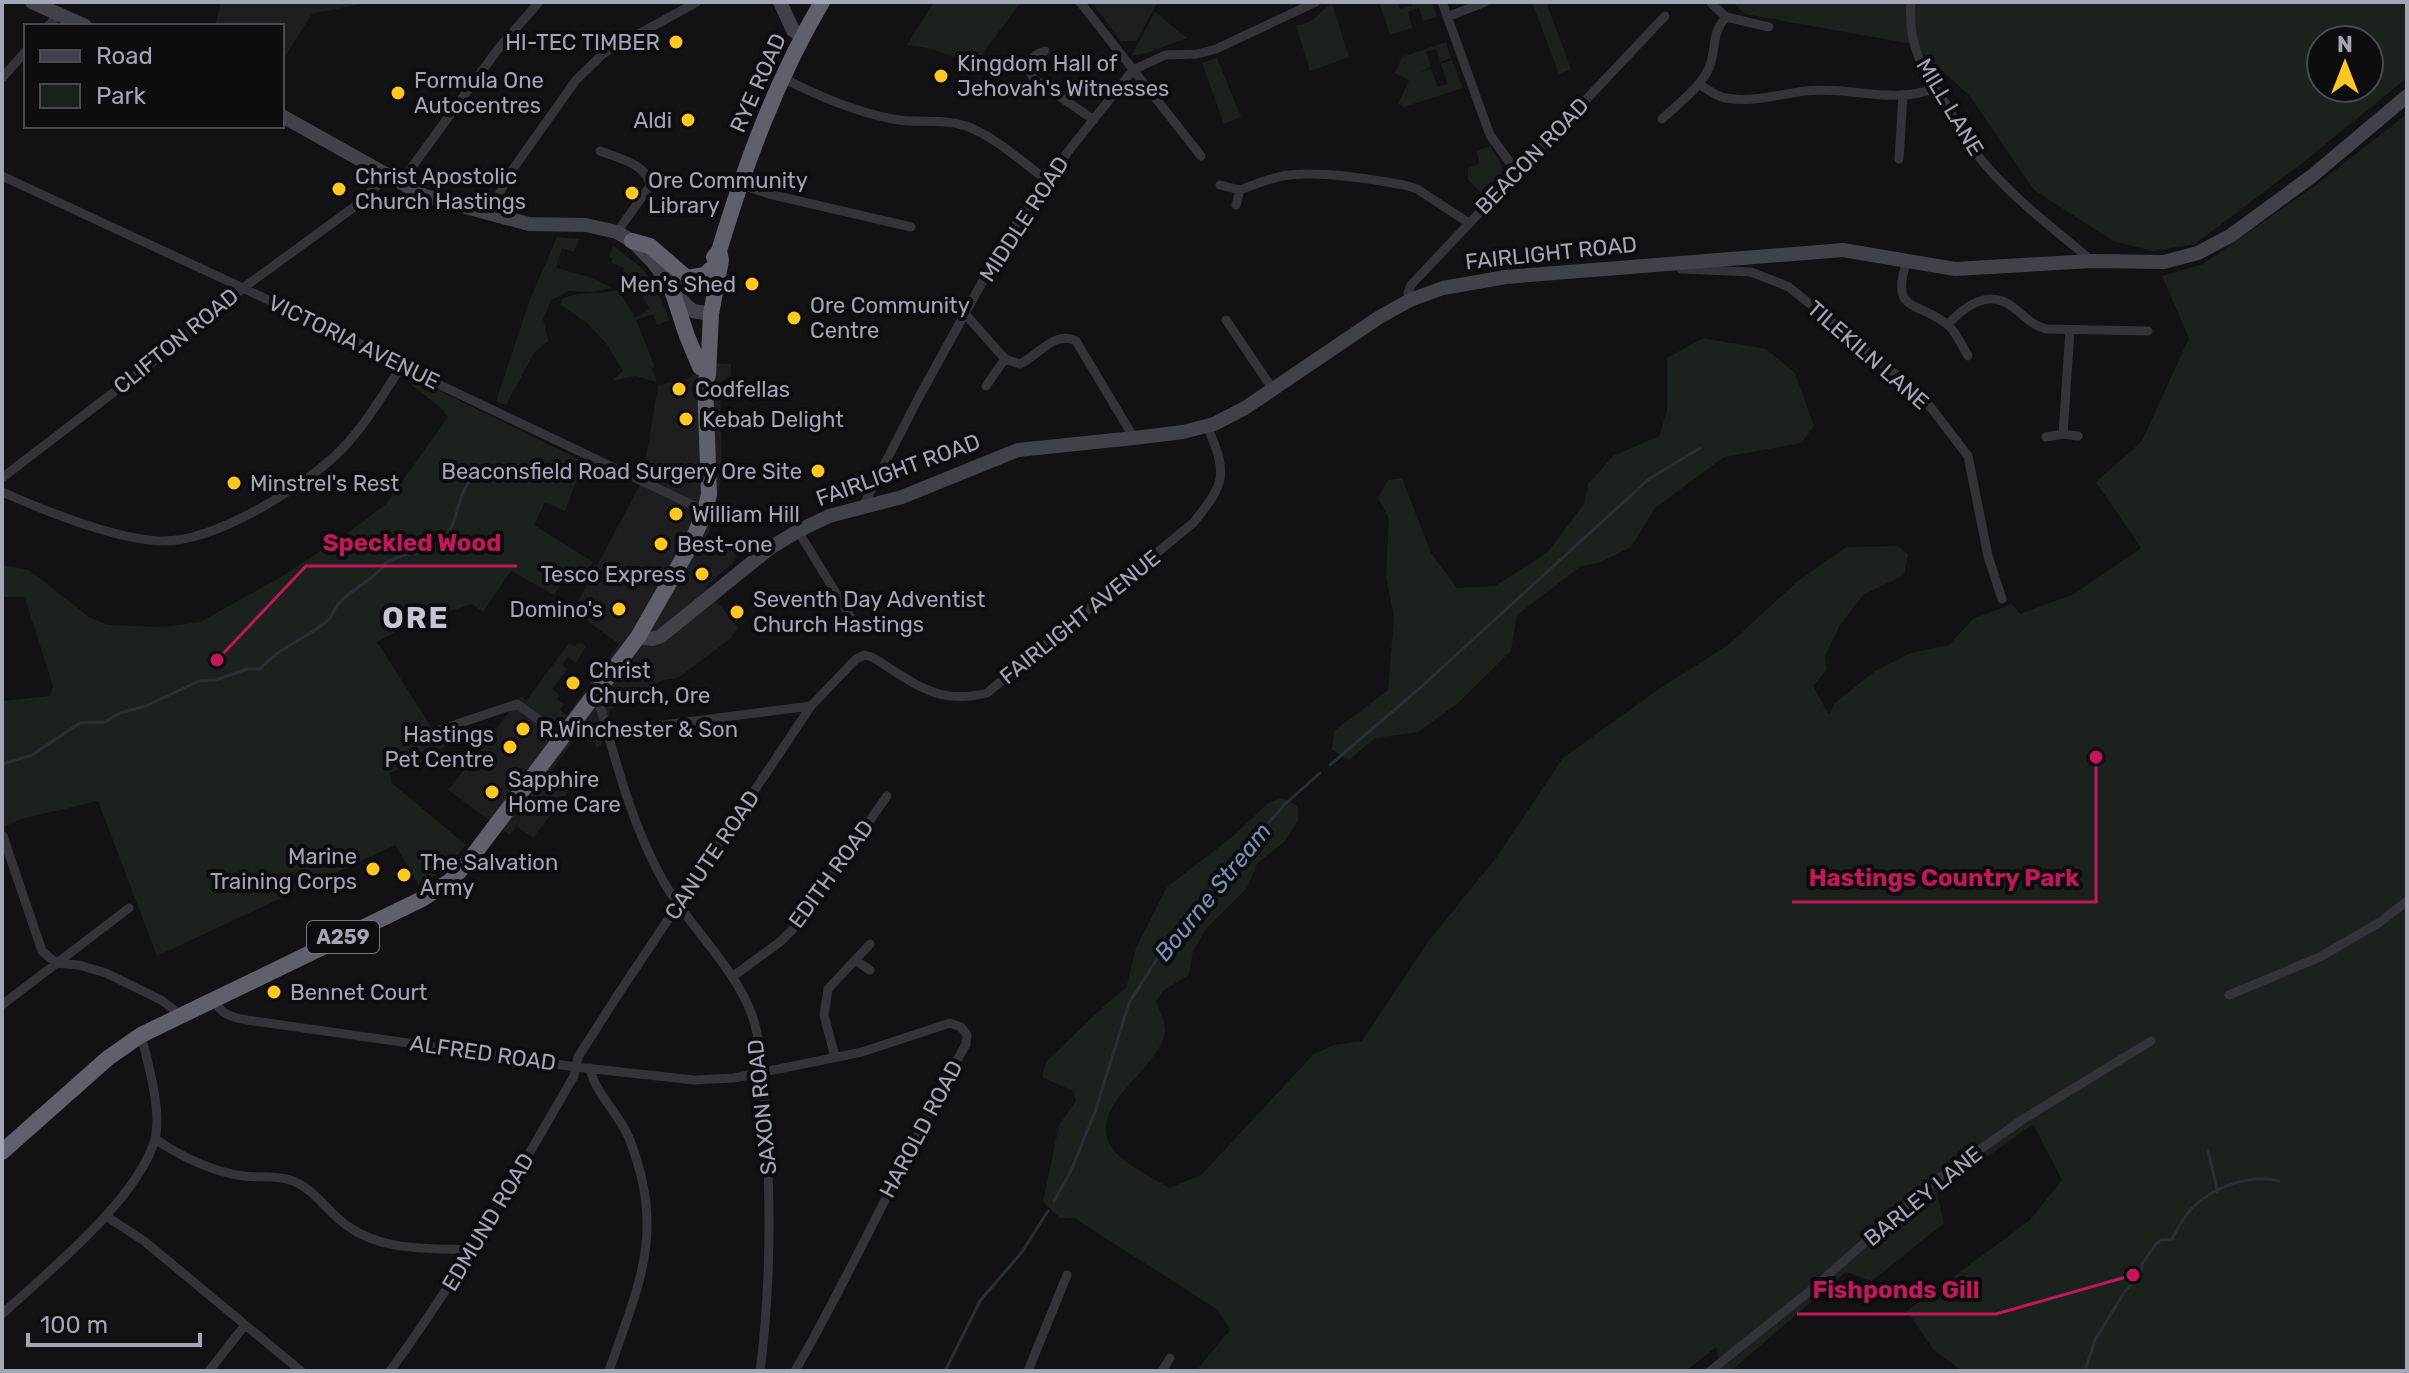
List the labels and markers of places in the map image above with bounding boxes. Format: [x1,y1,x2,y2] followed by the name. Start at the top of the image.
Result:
[505,29,660,56] place label: HI-TEC TIMBER
[667,33,685,51] marker: HI-TEC TIMBER
[957,50,1169,102] place label: Kingdom Hall of Jehovah's Witnesses
[414,67,544,119] place label: Formula One Autocentres
[932,67,950,85] marker: Kingdom Hall of Jehovah's Witnesses
[389,84,407,102] marker: Formula One Autocentres
[633,107,672,134] place label: Aldi
[679,111,697,129] marker: Aldi
[355,163,526,215] place label: Christ Apostolic Church Hastings
[648,167,808,219] place label: Ore Community Library
[330,180,348,198] marker: Christ Apostolic Church Hastings
[623,184,641,202] marker: Ore Community Library
[620,271,736,298] place label: Men's Shed
[743,275,761,293] marker: Men's Shed
[810,292,970,344] place label: Ore Community Centre
[785,309,803,327] marker: Ore Community Centre
[695,376,790,403] place label: Codfellas
[670,380,688,398] marker: Codfellas
[702,406,844,433] place label: Kebab Delight
[677,410,695,428] marker: Kebab Delight
[441,458,802,485] place label: Beaconsfield Road Surgery Ore Site
[809,462,827,480] marker: Beaconsfield Road Surgery Ore Site
[250,470,399,497] place label: Minstrel's Rest
[225,474,243,492] marker: Minstrel's Rest
[692,501,800,528] place label: William Hill
[667,505,685,523] marker: William Hill
[306,518,517,566] callout: Speckled Wood
[677,531,773,558] place label: Best-one
[652,535,670,553] marker: Best-one
[540,561,686,588] place label: Tesco Express
[693,565,711,583] marker: Tesco Express
[753,586,986,638] place label: Seventh Day Adventist Church Hastings
[509,596,603,623] place label: Domino's
[610,600,628,618] marker: Domino's
[728,603,746,621] marker: Seventh Day Adventist Church Hastings
[589,657,710,709] place label: Christ Church, Ore
[564,674,582,692] marker: Christ Church, Ore
[539,716,738,743] place label: R.Winchester & Son
[514,720,532,738] marker: R.Winchester & Son
[385,721,494,773] place label: Hastings Pet Centre
[501,738,519,756] marker: Hastings Pet Centre
[508,766,621,818] place label: Sapphire Home Care
[483,783,501,801] marker: Sapphire Home Care
[210,843,357,895] place label: Marine Training Corps
[420,849,558,901] place label: The Salvation Army
[1792,854,2096,902] callout: Hastings Country Park
[364,860,382,878] marker: Marine Training Corps
[395,866,413,884] marker: The Salvation Army
[290,979,428,1006] place label: Bennet Court
[265,983,283,1001] marker: Bennet Court
[1797,1266,1996,1314] callout: Fishponds Gill

